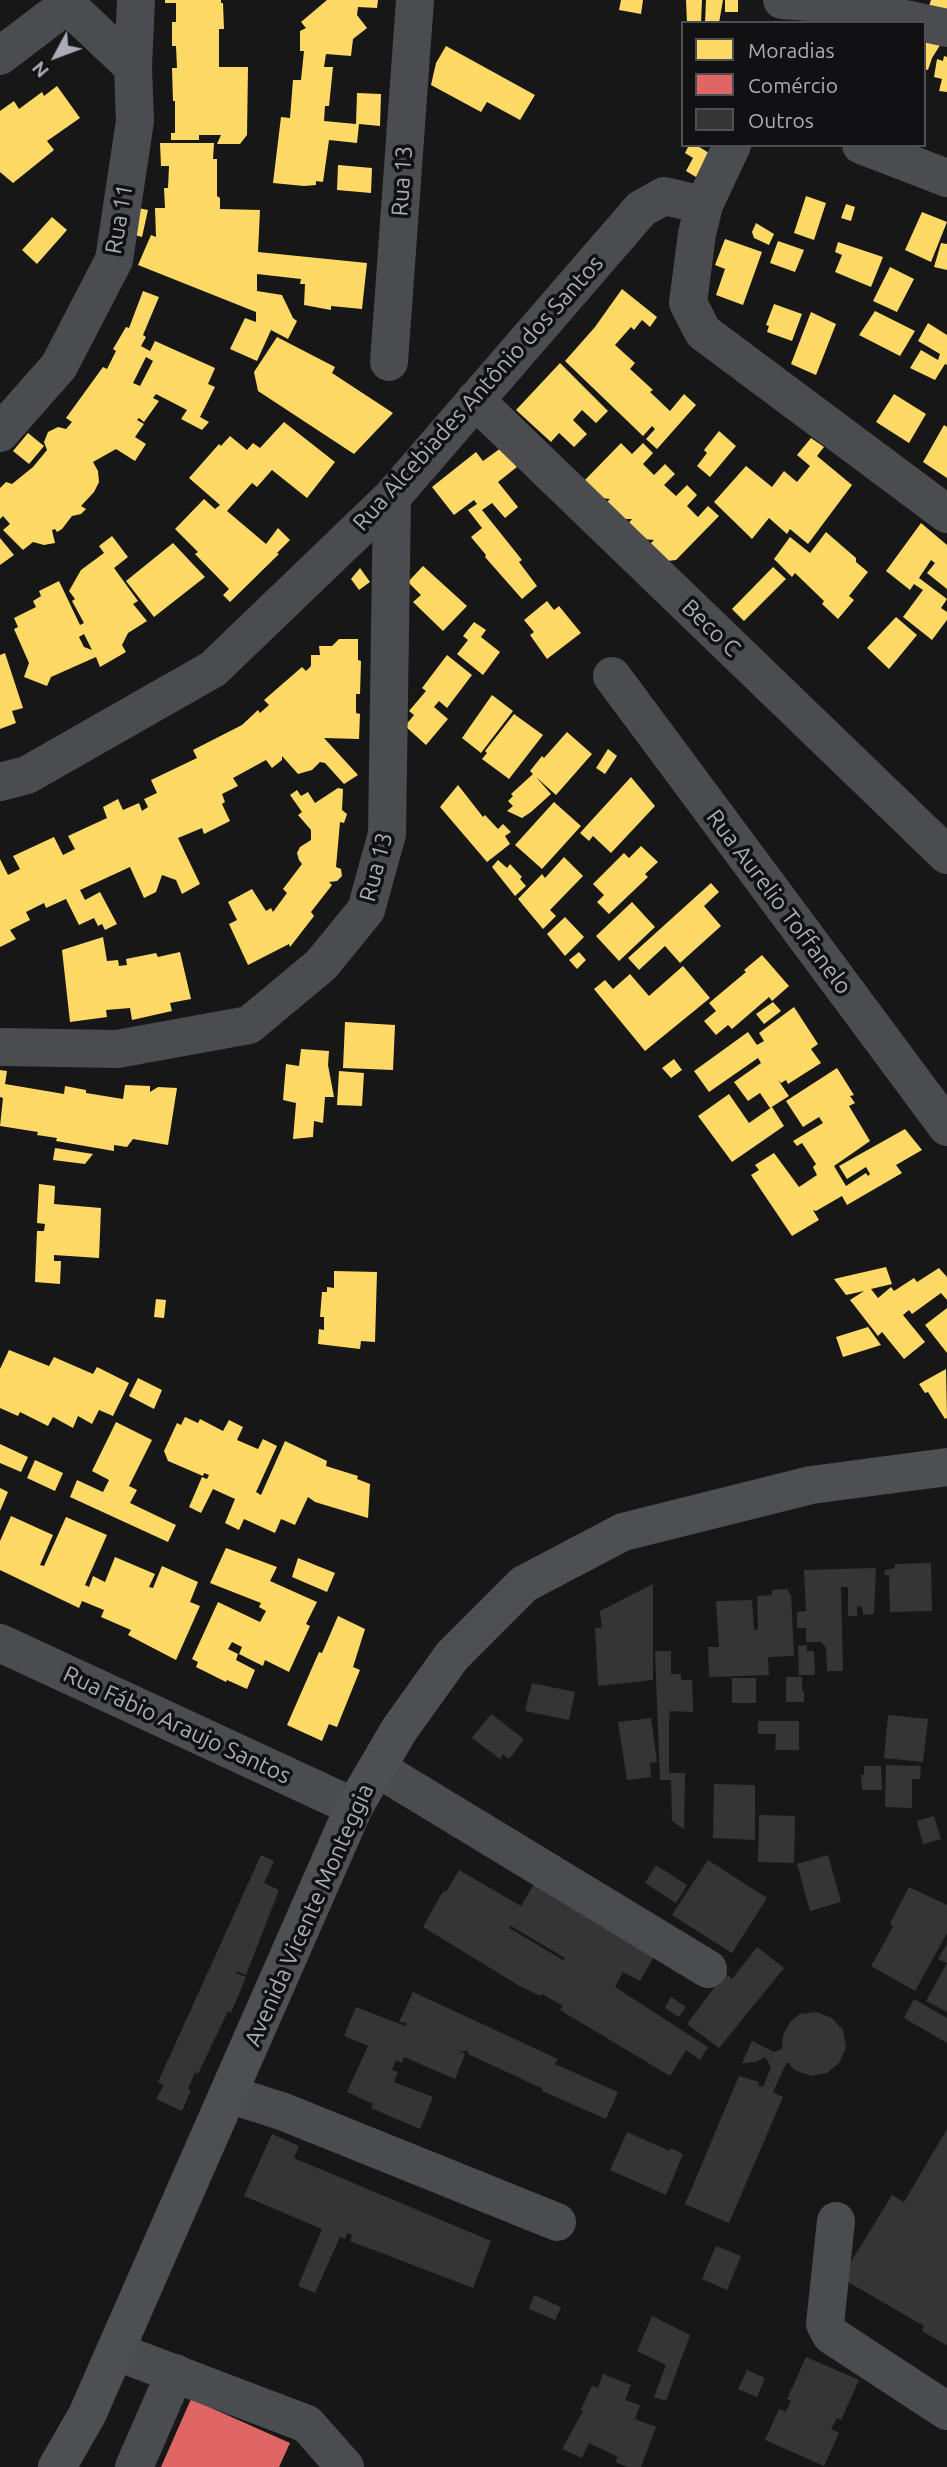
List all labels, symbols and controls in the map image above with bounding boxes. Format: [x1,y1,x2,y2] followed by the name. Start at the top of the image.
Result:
[21,21,91,91] north arrow
[681,21,926,147] legend
[748,38,835,62] text: Moradias
[27,57,53,82] text: N
[748,73,838,97] text: Comércio
[748,108,814,132] text: Outros
[386,145,418,217] street label: Rua 13
[99,182,139,256] street label: Rua 11
[347,250,609,536] street label: Rua Alcebiades Antônio dos Santos
[676,594,746,662] street label: Beco C
[701,804,857,1000] street label: Rua Aurelio Toffanelo
[354,829,398,905] street label: Rua 13
[59,1660,295,1790] street label: Rua Fábio Araujo Santos
[239,1780,379,2050] street label: Avenida Vicente Monteggia

